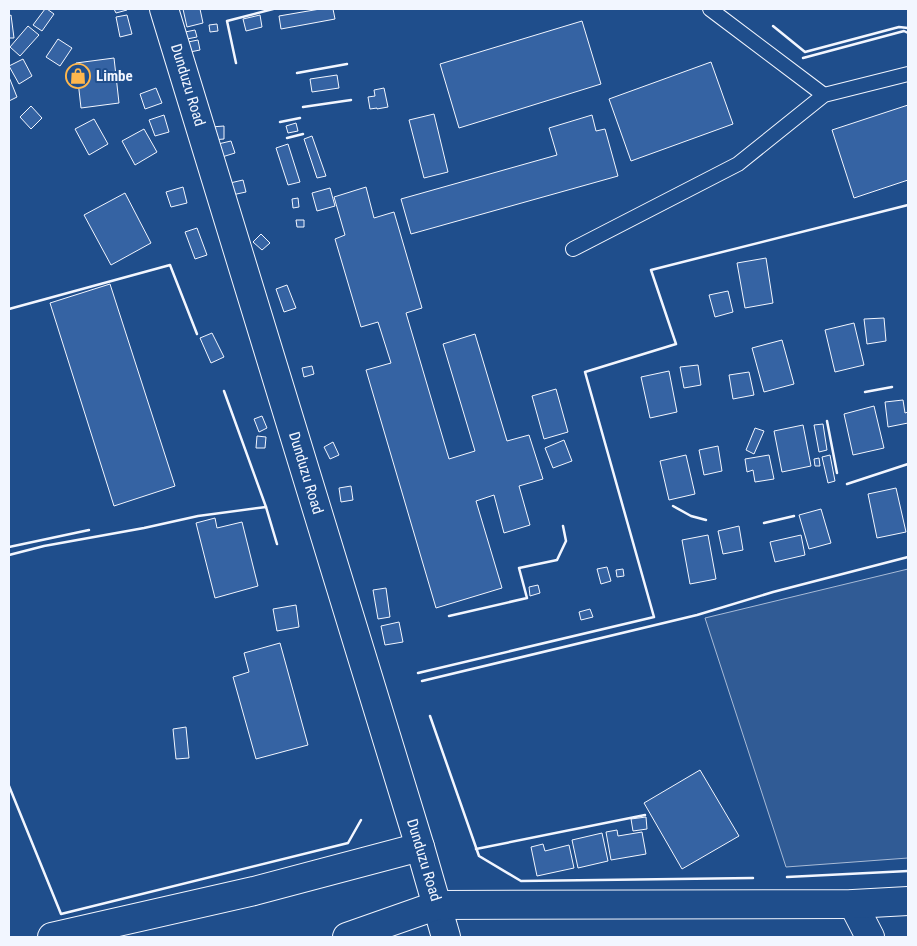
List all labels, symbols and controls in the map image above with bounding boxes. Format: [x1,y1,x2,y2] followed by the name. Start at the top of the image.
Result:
[167,42,209,128] street label: Dunduzu Road
[65,63,91,89] shop icon: Limbe
[96,67,133,85] place label: Limbe
[285,430,327,516] street label: Dunduzu Road
[403,817,445,903] street label: Dunduzu Road

